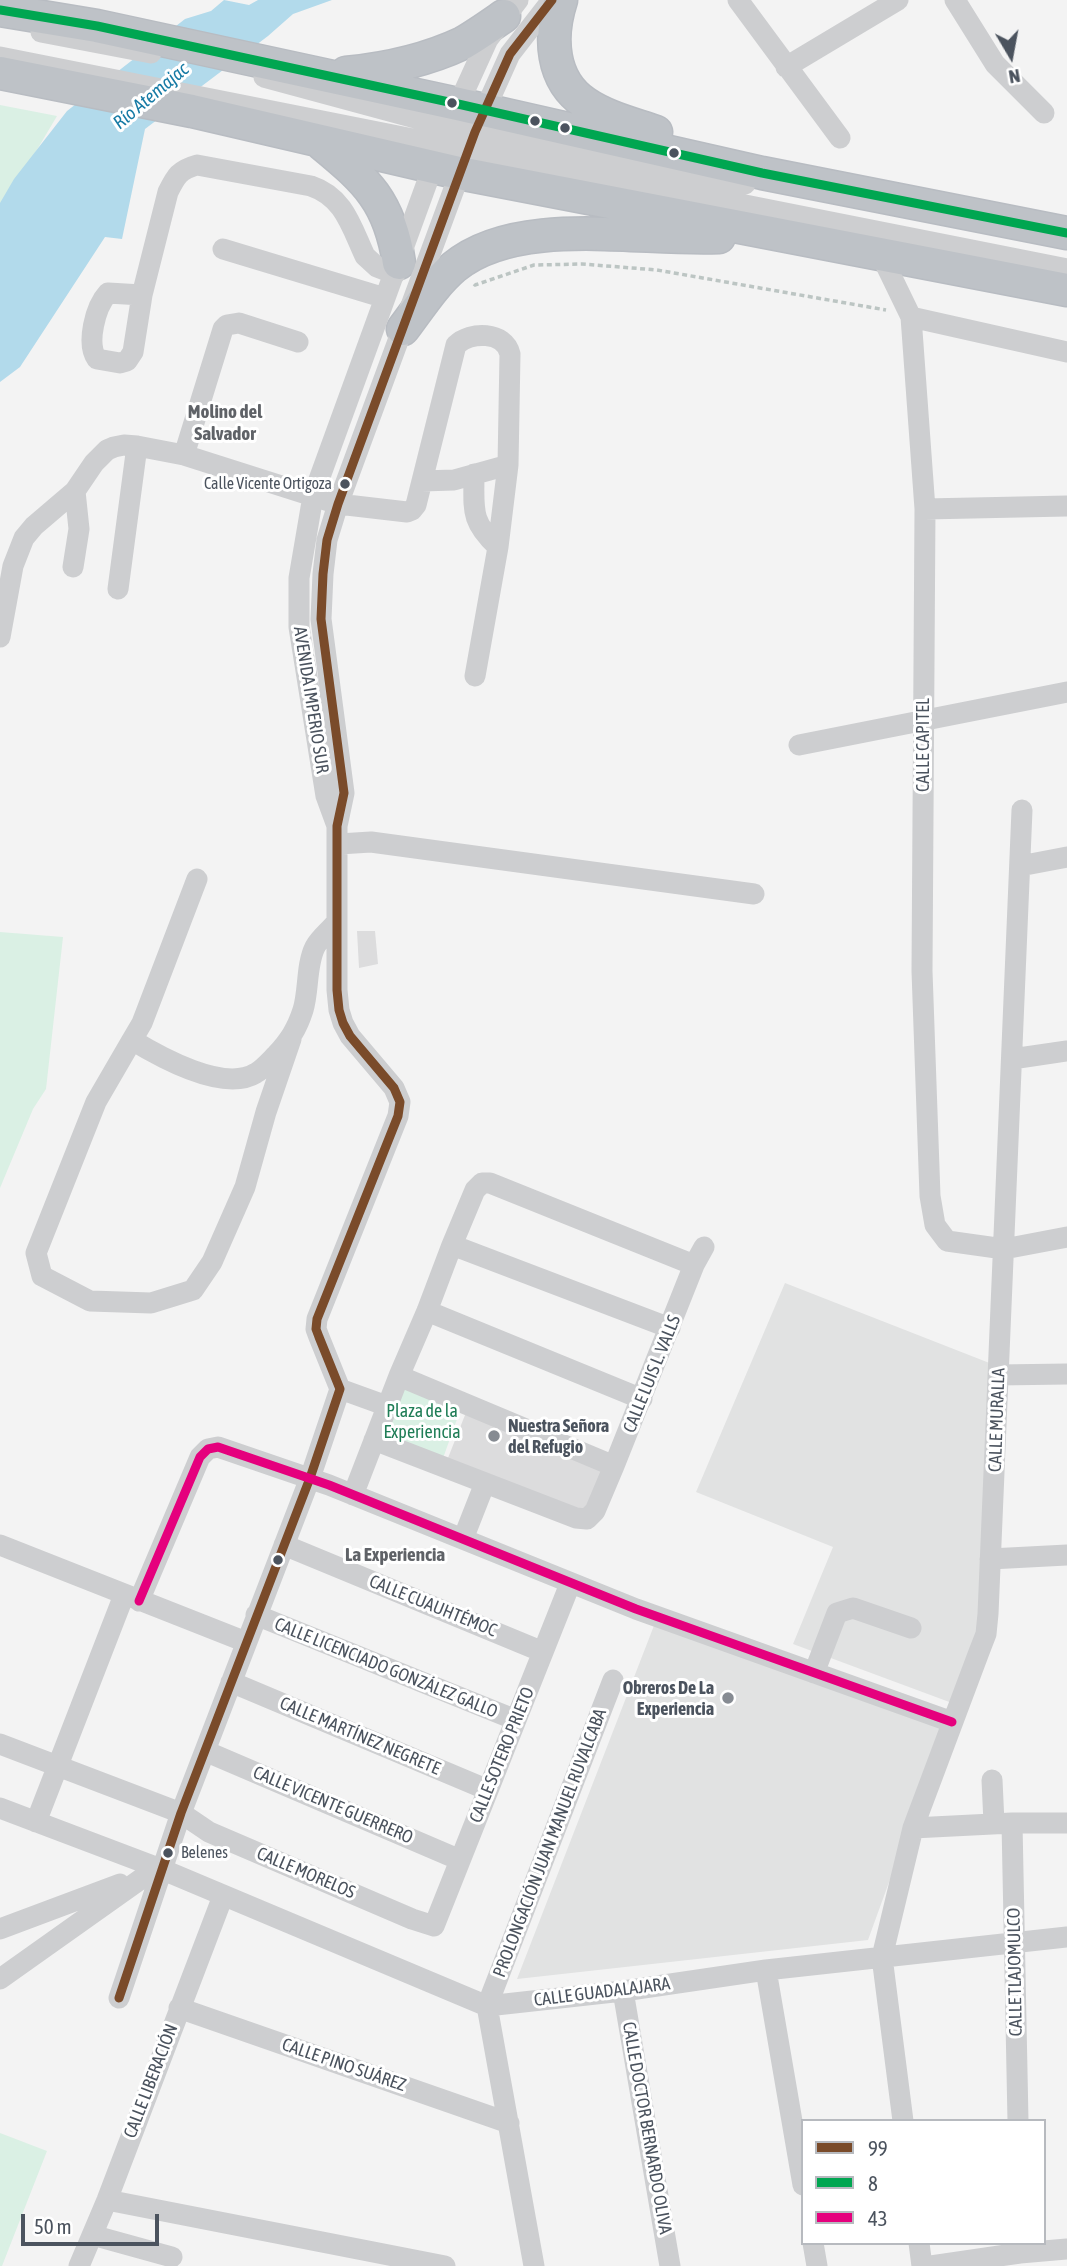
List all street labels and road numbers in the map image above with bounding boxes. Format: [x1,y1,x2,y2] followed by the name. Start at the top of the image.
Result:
[289,625,333,775] street label: AVENIDA IMPERIO SUR
[912,698,934,792] street label: CALLE CAPITEL
[619,1312,685,1436] street label: CALLE LUIS L. VALLS
[984,1368,1010,1472] street label: CALLE MURALLA
[366,1571,500,1641] street label: CALLE CUAUHTÉMOC
[271,1613,501,1723] street label: CALLE LICENCIADO GONZÁLEZ GALLO
[465,1684,539,1826] street label: CALLE SOTERO PRIETO
[276,1692,444,1780] street label: CALLE MARTÍNEZ NEGRETE
[489,1706,611,1980] street label: PROLONGACIÓN JUAN MANUEL RUVALCABA
[250,1762,416,1848] street label: CALLE VICENTE GUERRERO
[253,1843,359,1903] street label: CALLE MORELOS
[1003,1908,1027,2036] street label: CALLE TLAJOMULCO
[533,1973,671,2011] street label: CALLE GUADALAJARA
[618,2020,676,2236] street label: CALLE DOCTOR BERNARDO OLIVA
[119,2021,183,2141] street label: CALLE LIBERACIÓN
[279,2034,409,2096] street label: CALLE PINO SUÁREZ

